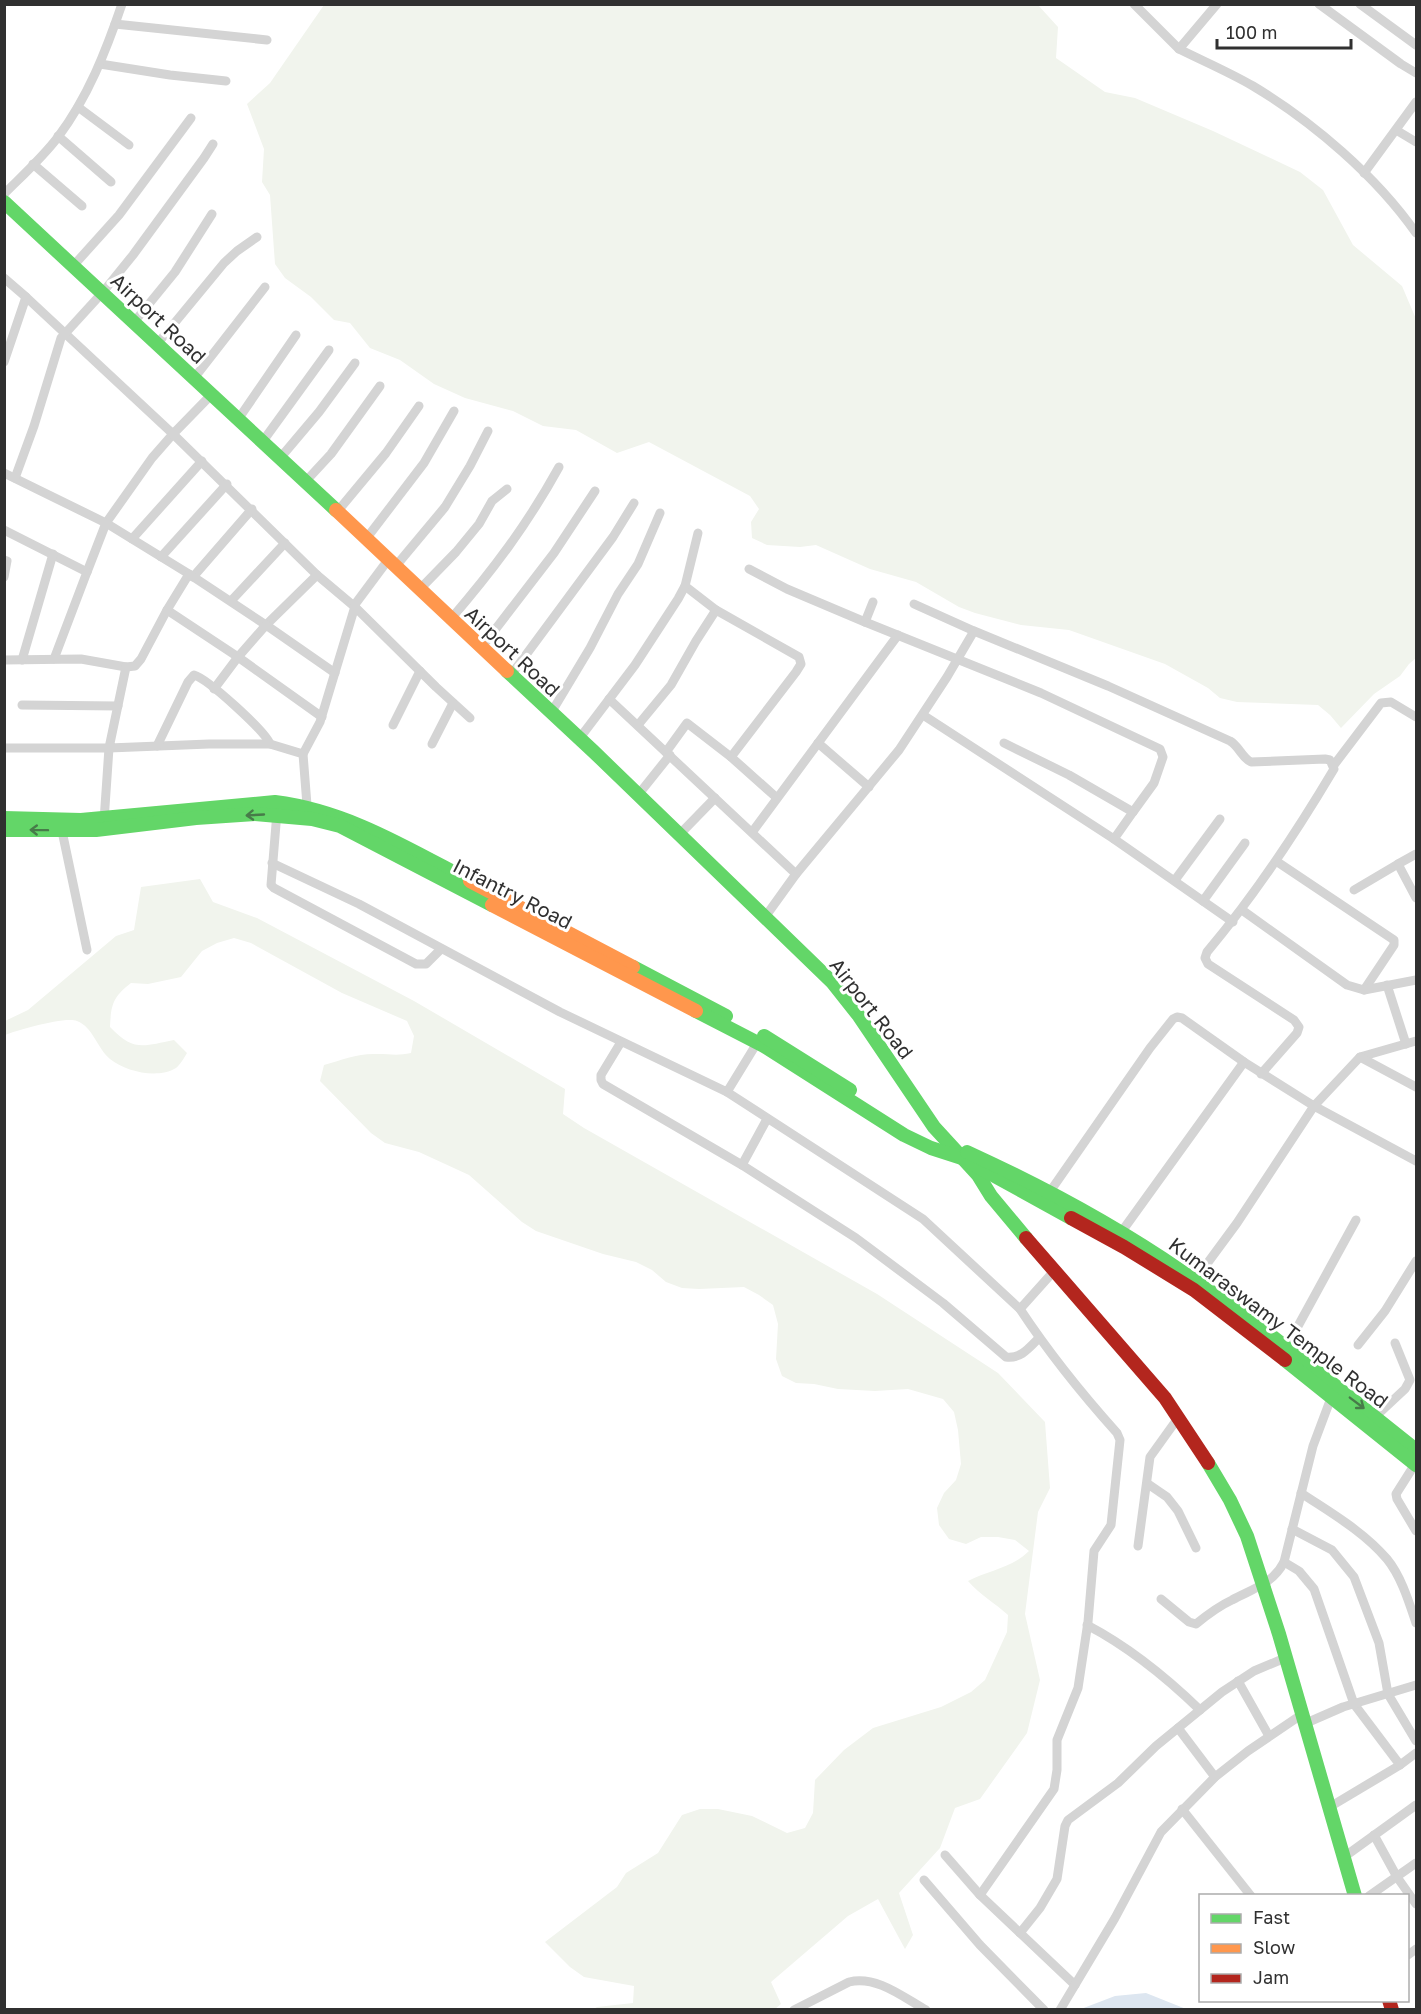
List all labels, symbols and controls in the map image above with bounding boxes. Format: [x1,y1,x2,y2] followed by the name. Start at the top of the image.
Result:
[1217,12,1350,50] scale bar
[1226,21,1277,43] text: 100 m
[107,268,211,368] street label: Airport Road
[461,601,565,701] street label: Airport Road
[245,809,265,820] one-way arrow
[30,825,50,836] one-way arrow
[449,853,577,933] street label: Infantry Road
[825,953,919,1063] street label: Airport Road
[1165,1232,1393,1412] street label: Kumaraswamy Temple Road
[1348,1397,1364,1410] one-way arrow
[1199,1894,1409,2002] legend
[1253,1906,1290,1928] text: Fast
[1253,1936,1296,1958] text: Slow
[1253,1966,1289,1988] text: Jam

